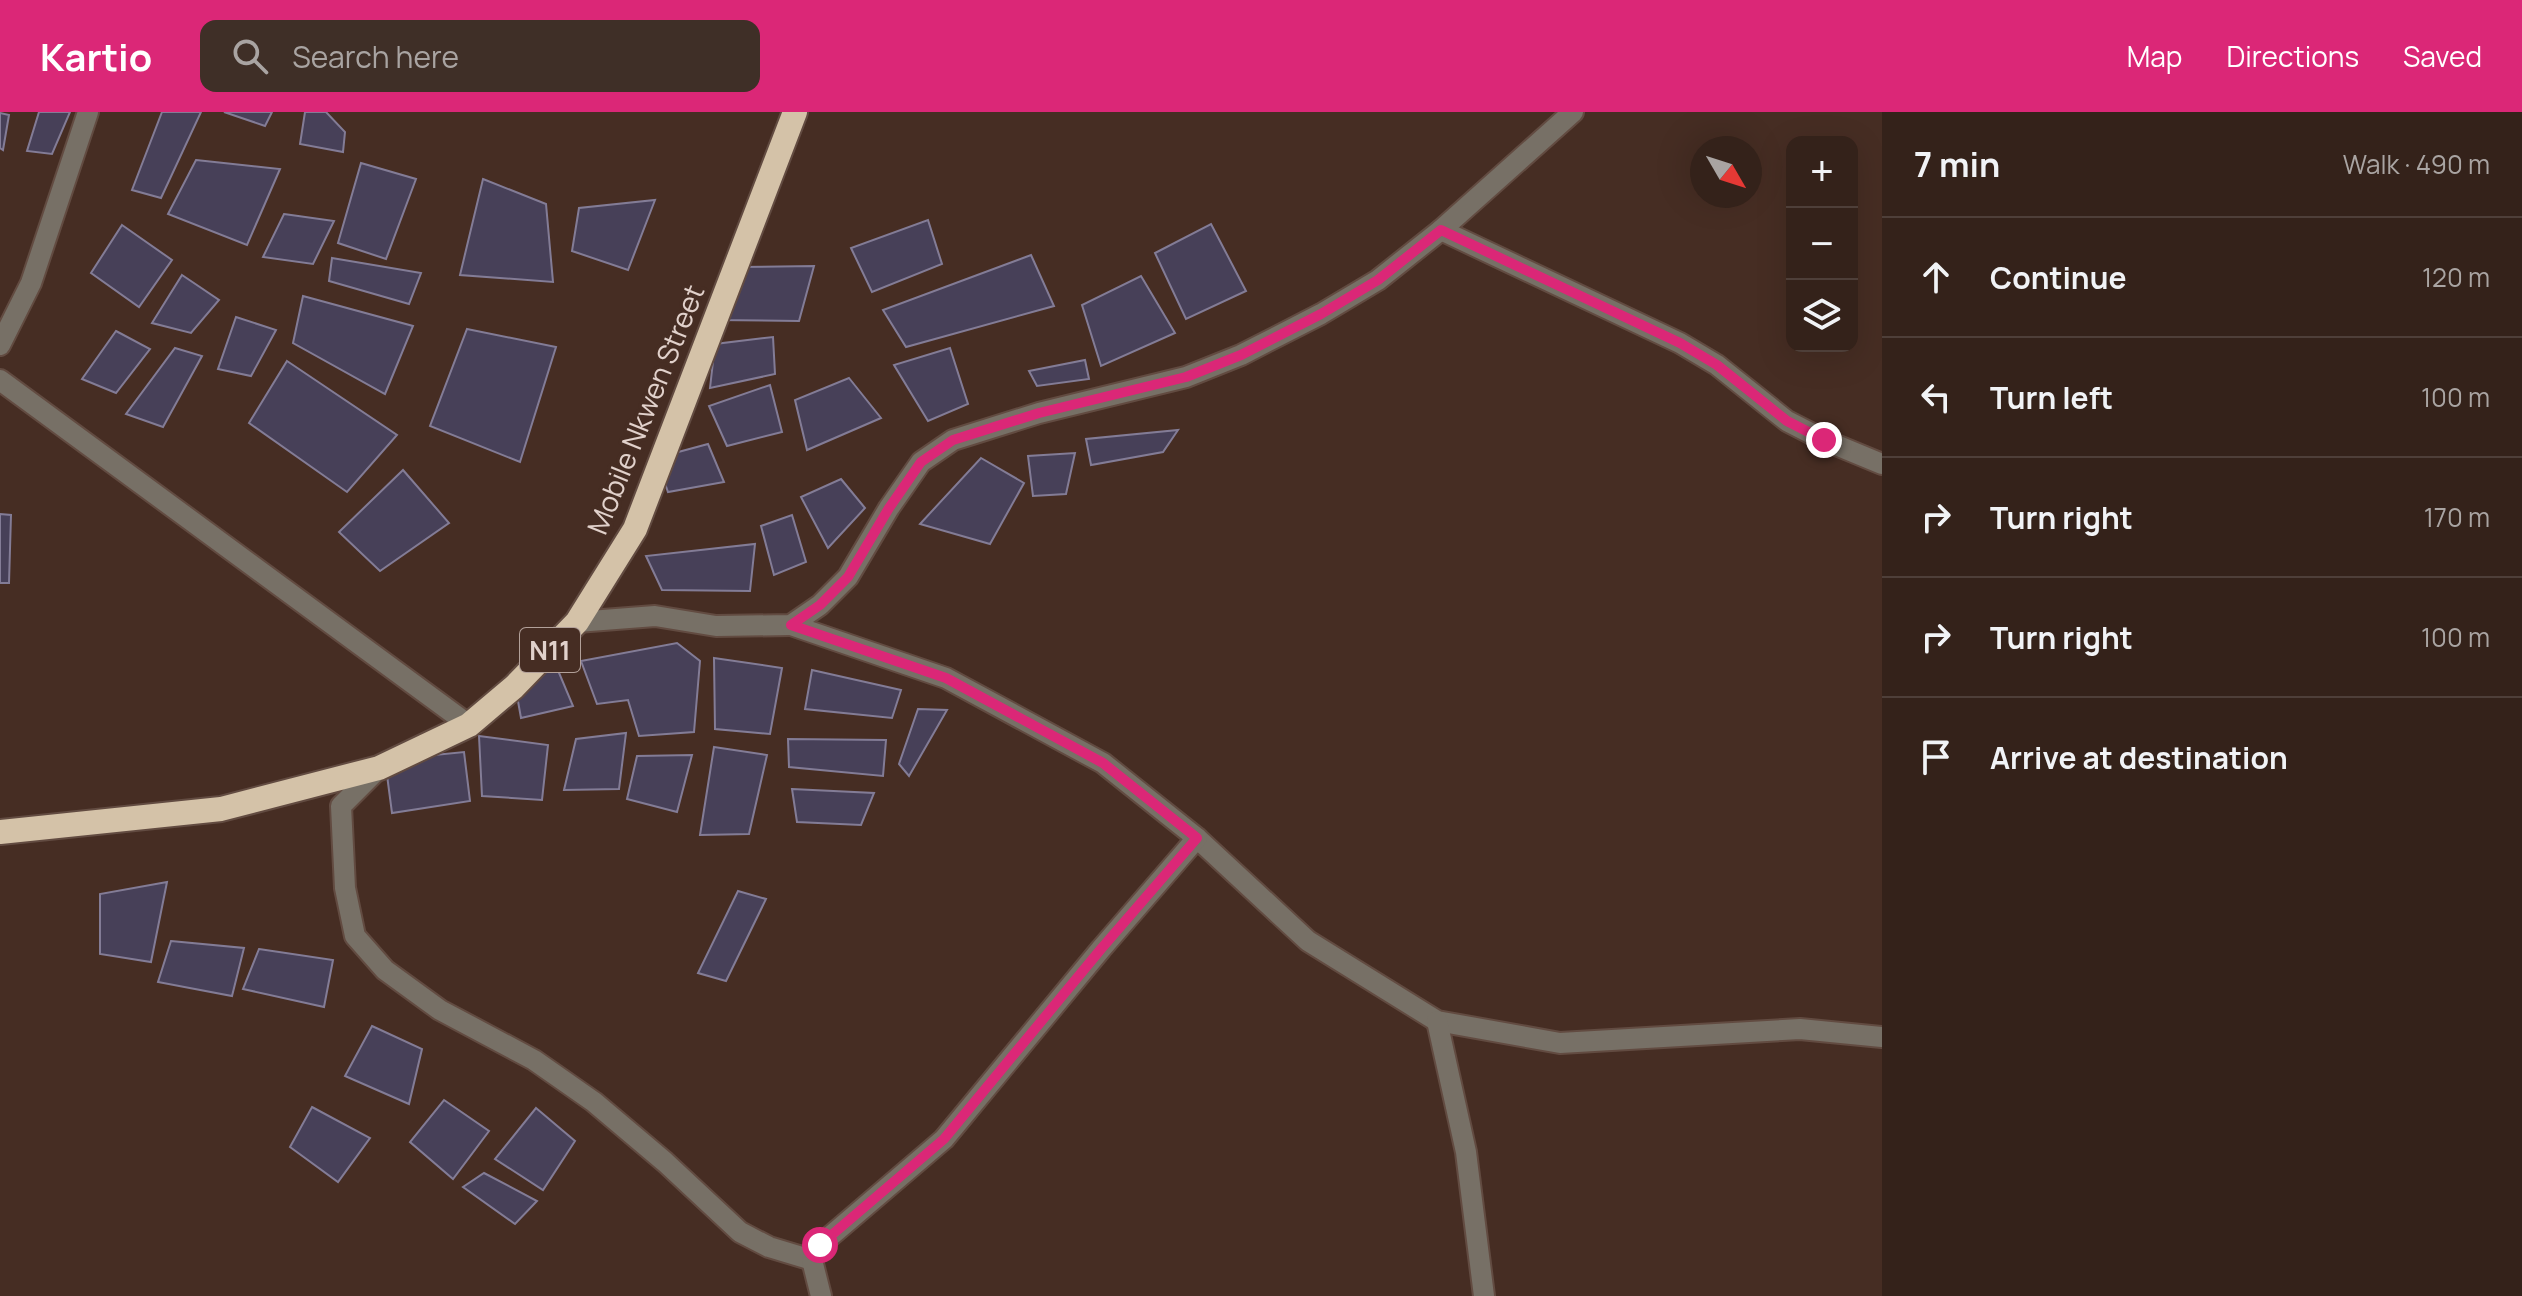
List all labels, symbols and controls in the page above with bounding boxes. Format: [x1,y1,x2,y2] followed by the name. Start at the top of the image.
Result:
[200,20,760,92] search box
[40,30,152,82] text: Kartio
[228,34,272,78] icon: search
[292,36,459,77] text: Search here
[2127,37,2182,75] text: Map
[2226,37,2359,75] text: Directions
[2403,37,2482,75] text: Saved
[1690,136,1762,208] north arrow
[1786,136,1858,352] map controls
[1786,136,1858,208] button: +
[1914,141,2000,187] text: 7 min
[2343,146,2490,182] text: Walk · 490 m
[1786,208,1858,280] button: −
[1914,255,1958,299] icon: ahead
[1990,257,2126,298] text: Continue
[2422,259,2490,295] text: 120 m
[578,279,712,539] street label: Mobile Nkwen Street
[1786,280,1858,352] button: layers
[1914,375,1958,419] icon: left
[1990,377,2113,418] text: Turn left
[2421,379,2490,415] text: 100 m
[1806,422,1842,458] route end
[1914,495,1958,539] icon: right
[1990,497,2133,538] text: Turn right
[2424,499,2490,535] text: 170 m
[1914,615,1958,659] icon: right
[1990,617,2133,658] text: Turn right
[2421,619,2490,655] text: 100 m
[520,628,580,672] road number: N11
[1914,735,1958,779] icon: arrive
[1990,737,2288,778] text: Arrive at destination
[802,1227,838,1263] route start

